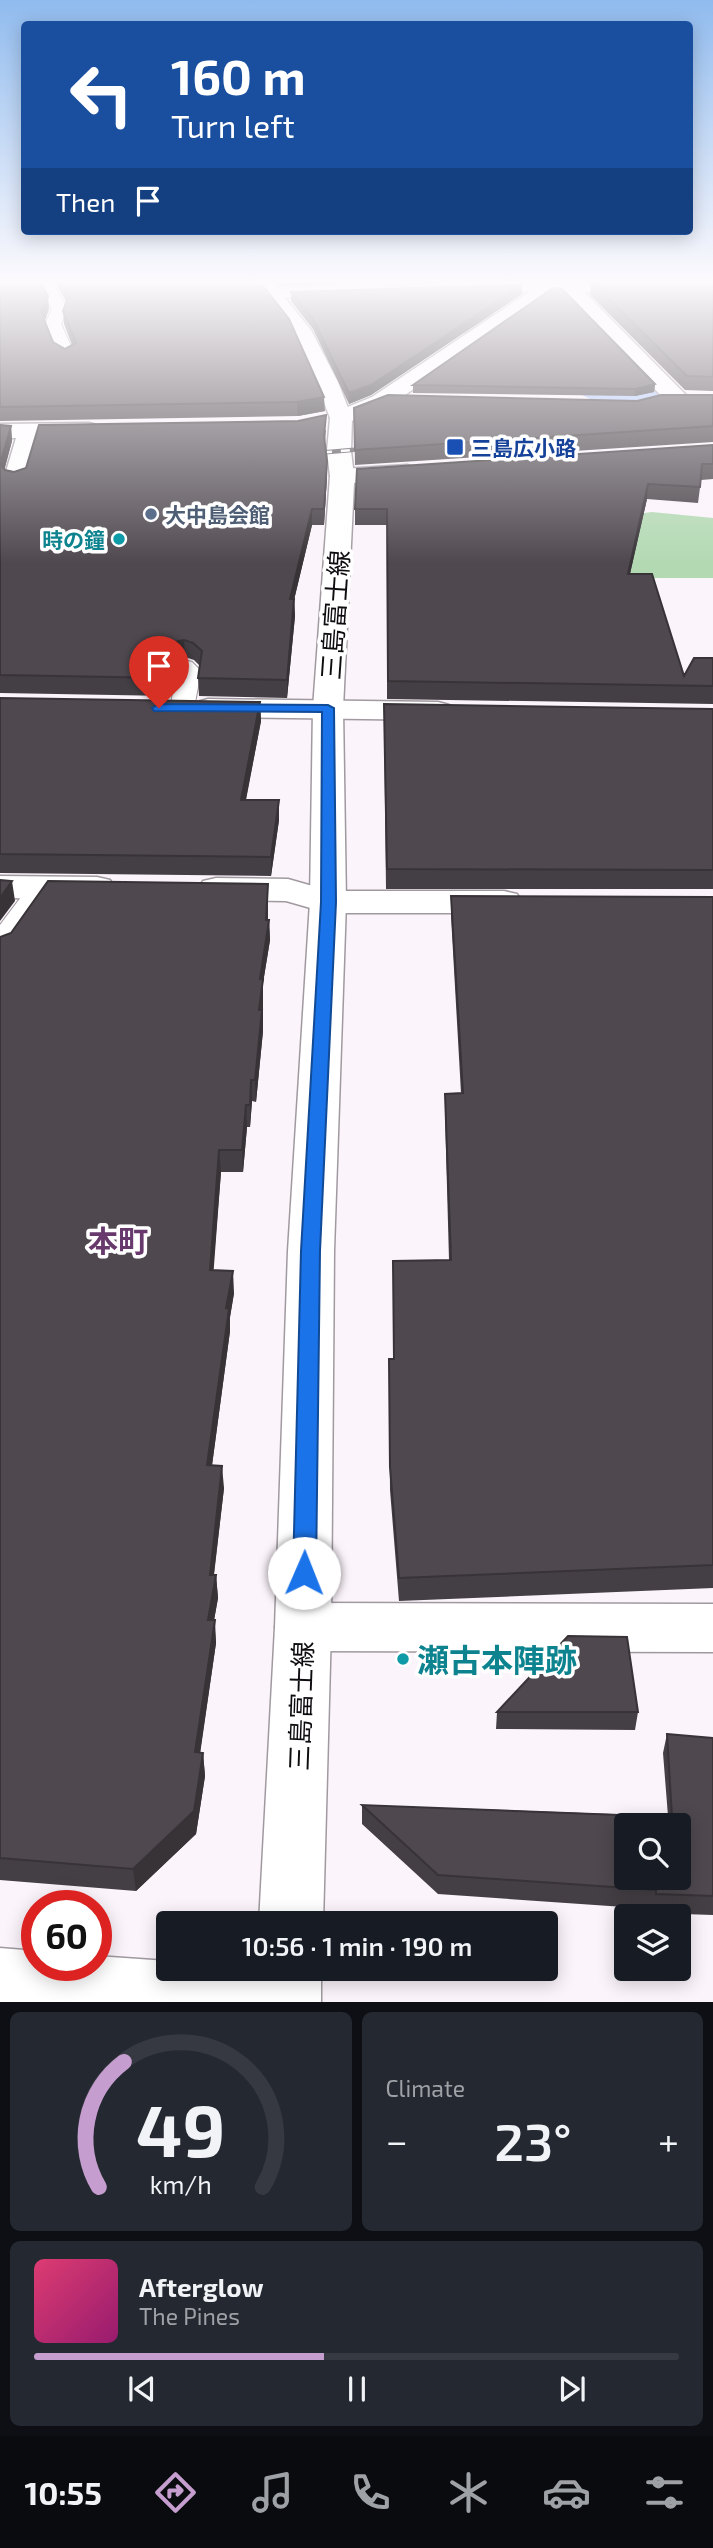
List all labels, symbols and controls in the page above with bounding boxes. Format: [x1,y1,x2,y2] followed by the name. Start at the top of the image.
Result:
[171,46,306,105] text: 160 m
[56,49,147,140] icon: left
[171,106,295,144] text: Turn left
[129,182,167,220] icon: arrive
[56,186,115,217] text: Then
[471,435,576,460] place label: 三島広小路
[445,437,465,457] marker: 三島広小路
[165,502,270,527] place label: 大中島会館
[143,506,159,522] marker: 大中島会館
[42,527,105,552] place label: 時の鐘
[111,531,127,547] marker: 時の鐘
[314,549,354,681] street label: 三島富士線
[129,636,189,708] pin
[140,647,178,685] icon: arrive
[88,1222,148,1258] district label: 本町
[267,1536,341,1610] position arrow
[282,1640,318,1772] street label: 三島富士線
[417,1640,577,1678] place label: 瀬古本陣跡
[395,1651,411,1667] marker: 瀬古本陣跡
[614,1813,691,1981] map controls
[614,1813,691,1890] button: search
[21,1890,112,1981] speed limit sign: 60
[614,1904,691,1981] button: layers
[242,1930,472,1961] text: 10:56 · 1 min · 190 m
[386,2074,465,2102] text: Climate
[136,2085,225,2173] text: 49
[494,2109,572,2171] text: 23°
[386,2117,408,2163] text: −
[658,2117,679,2163] text: +
[150,2169,212,2199] text: km/h
[139,2271,264,2302] text: Afterglow
[139,2302,240,2330] text: The Pines
[123,2370,161,2408] icon: previous
[338,2370,376,2408] icon: pause
[553,2370,591,2408] icon: next
[151,2468,200,2517] icon: directions
[248,2468,297,2517] icon: music
[346,2468,395,2517] icon: phone
[444,2468,493,2517] icon: climate
[542,2468,591,2517] icon: car
[640,2468,689,2517] icon: filters
[24,2473,102,2511] text: 10:55

